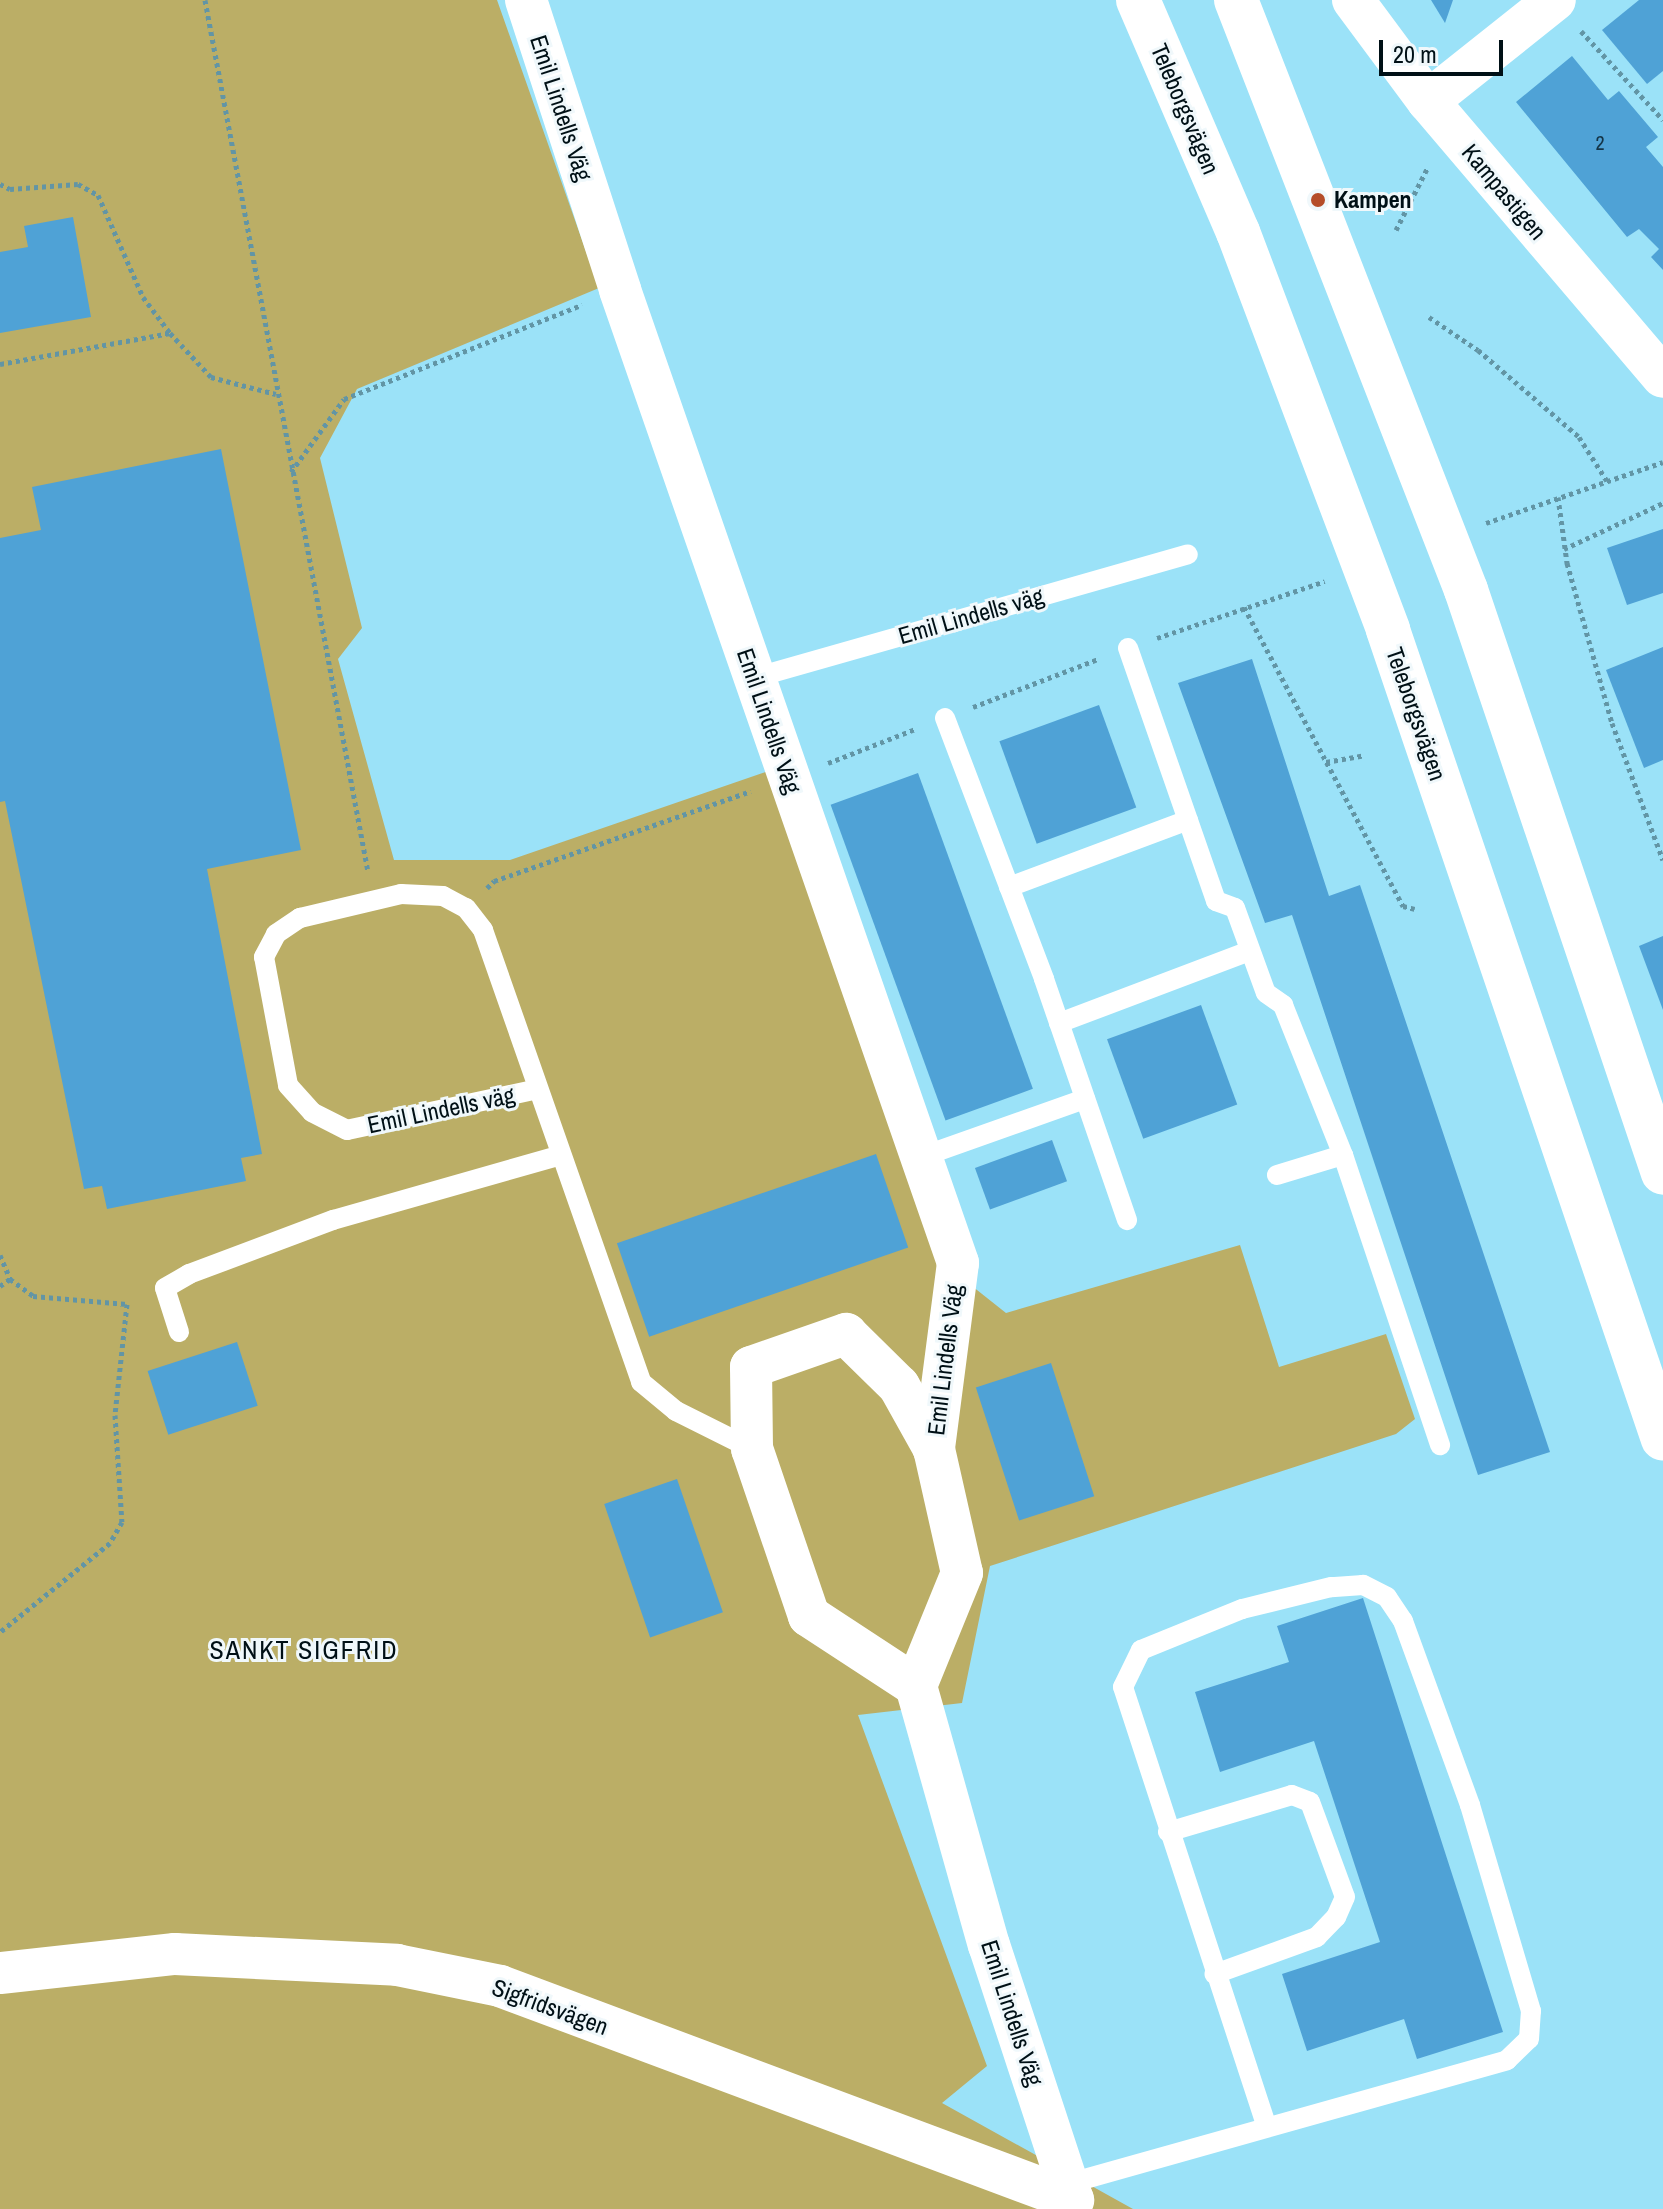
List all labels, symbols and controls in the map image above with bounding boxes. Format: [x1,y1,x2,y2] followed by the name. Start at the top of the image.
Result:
[1383,24,1507,74] scale bar
[524,31,598,185] street label: Emil Lindells Väg
[1393,38,1437,70] text: 20 m
[1145,39,1225,179] street label: Teleborgsvägen
[1595,130,1605,154] house number: 2
[1456,138,1552,246] street label: Kampastigen
[1334,186,1412,214] place label: Kampen
[1309,191,1327,209] marker: Kampen
[895,582,1047,650] street label: Emil Lindells väg
[1380,644,1452,784] street label: Teleborgsvägen
[731,645,807,797] street label: Emil Lindells Väg
[365,1080,517,1140] street label: Emil Lindells väg
[921,1283,969,1437] street label: Emil Lindells Väg
[209,1634,399,1666] district label: SANKT SIGFRID
[975,1936,1049,2090] street label: Emil Lindells Väg
[488,1973,612,2041] street label: Sigfridsvägen

